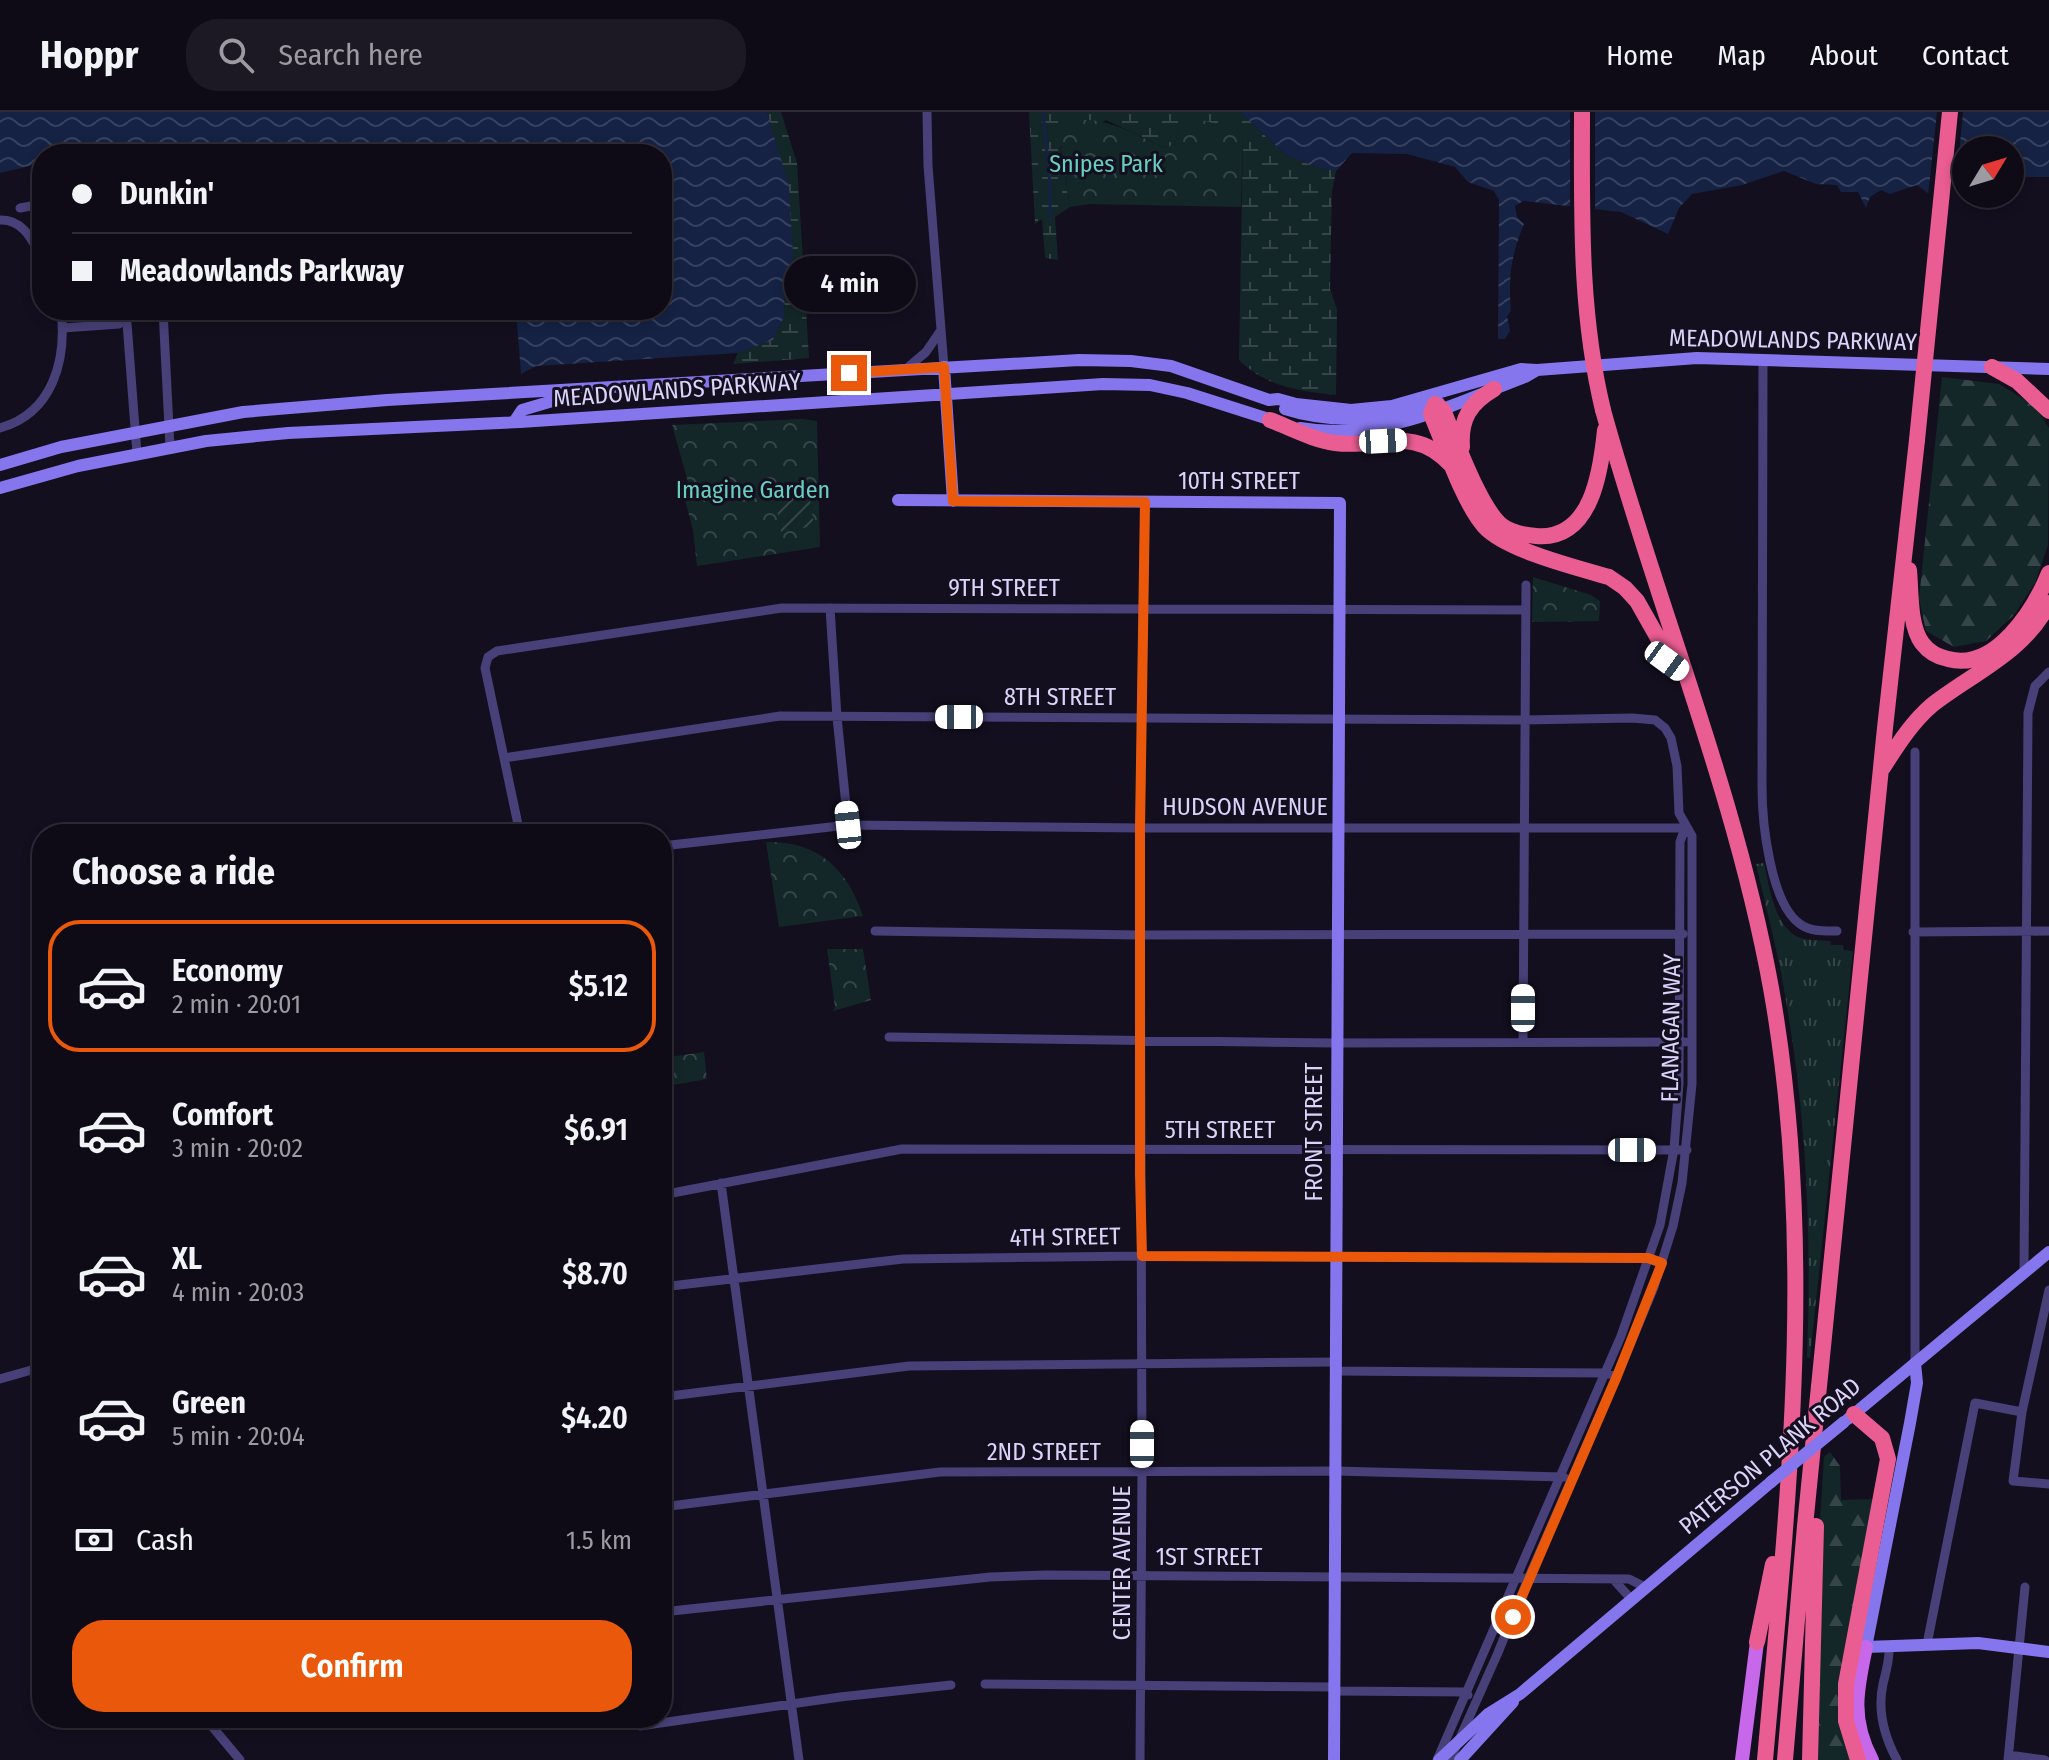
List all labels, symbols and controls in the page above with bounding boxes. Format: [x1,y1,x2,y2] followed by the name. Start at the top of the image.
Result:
[186,19,746,91] search box
[40,32,138,78] text: Hoppr
[214,33,258,77] icon: search
[278,37,423,73] text: Search here
[1606,39,1673,72] text: Home
[1717,39,1766,72] text: Map
[1810,39,1878,72] text: About
[1922,39,2009,72] text: Contact
[1952,136,2024,208] north arrow
[1952,136,2024,208] map controls
[1049,150,1164,178] park label: Snipes Park
[120,176,214,212] text: Dunkin'
[120,253,404,289] text: Meadowlands Parkway
[783,257,915,313] callout: 4 min
[821,268,880,299] text: 4 min
[1669,324,1917,356] street label: MEADOWLANDS PARKWAY
[831,355,867,391] route end
[552,367,802,413] street label: MEADOWLANDS PARKWAY
[1358,428,1408,454] car
[1178,467,1300,495] street label: 10TH STREET
[676,476,830,504] park label: Imagine Garden
[948,574,1060,602] street label: 9TH STREET
[1641,637,1693,685] car
[1004,683,1116,711] street label: 8TH STREET
[935,705,983,729] car
[1162,793,1328,821] street label: HUDSON AVENUE
[834,800,862,850] car
[72,850,275,894] text: Choose a ride
[76,950,148,1022] icon: car
[172,953,283,989] text: Economy
[1656,953,1686,1103] street label: FLANAGAN WAY
[569,968,628,1004] text: $5.12
[1511,984,1535,1032] car
[172,989,301,1020] text: 2 min · 20:01
[1300,1063,1328,1201] street label: FRONT STREET
[76,1094,148,1166] icon: car
[172,1097,273,1133] text: Comfort
[564,1112,628,1148] text: $6.91
[1165,1116,1275,1144] street label: 5TH STREET
[172,1133,303,1164] text: 3 min · 20:02
[1608,1138,1656,1162] car
[1009,1222,1121,1252] street label: 4TH STREET
[76,1238,148,1310] icon: car
[172,1241,202,1277] text: XL
[562,1256,628,1292] text: $8.70
[172,1277,304,1308] text: 4 min · 20:03
[1674,1372,1866,1540] street label: PATERSON PLANK ROAD
[76,1382,148,1454] icon: car
[172,1385,246,1421] text: Green
[561,1400,628,1436] text: $4.20
[1130,1420,1154,1468] car
[172,1421,305,1452] text: 5 min · 20:04
[987,1438,1101,1466] street label: 2ND STREET
[1108,1486,1136,1640] street label: CENTER AVENUE
[72,1518,116,1562] icon: cash
[136,1522,194,1558] text: Cash
[566,1525,632,1556] text: 1.5 km
[1156,1543,1262,1571] street label: 1ST STREET
[1495,1599,1531,1635] route start
[72,1620,632,1712] button: Confirm

